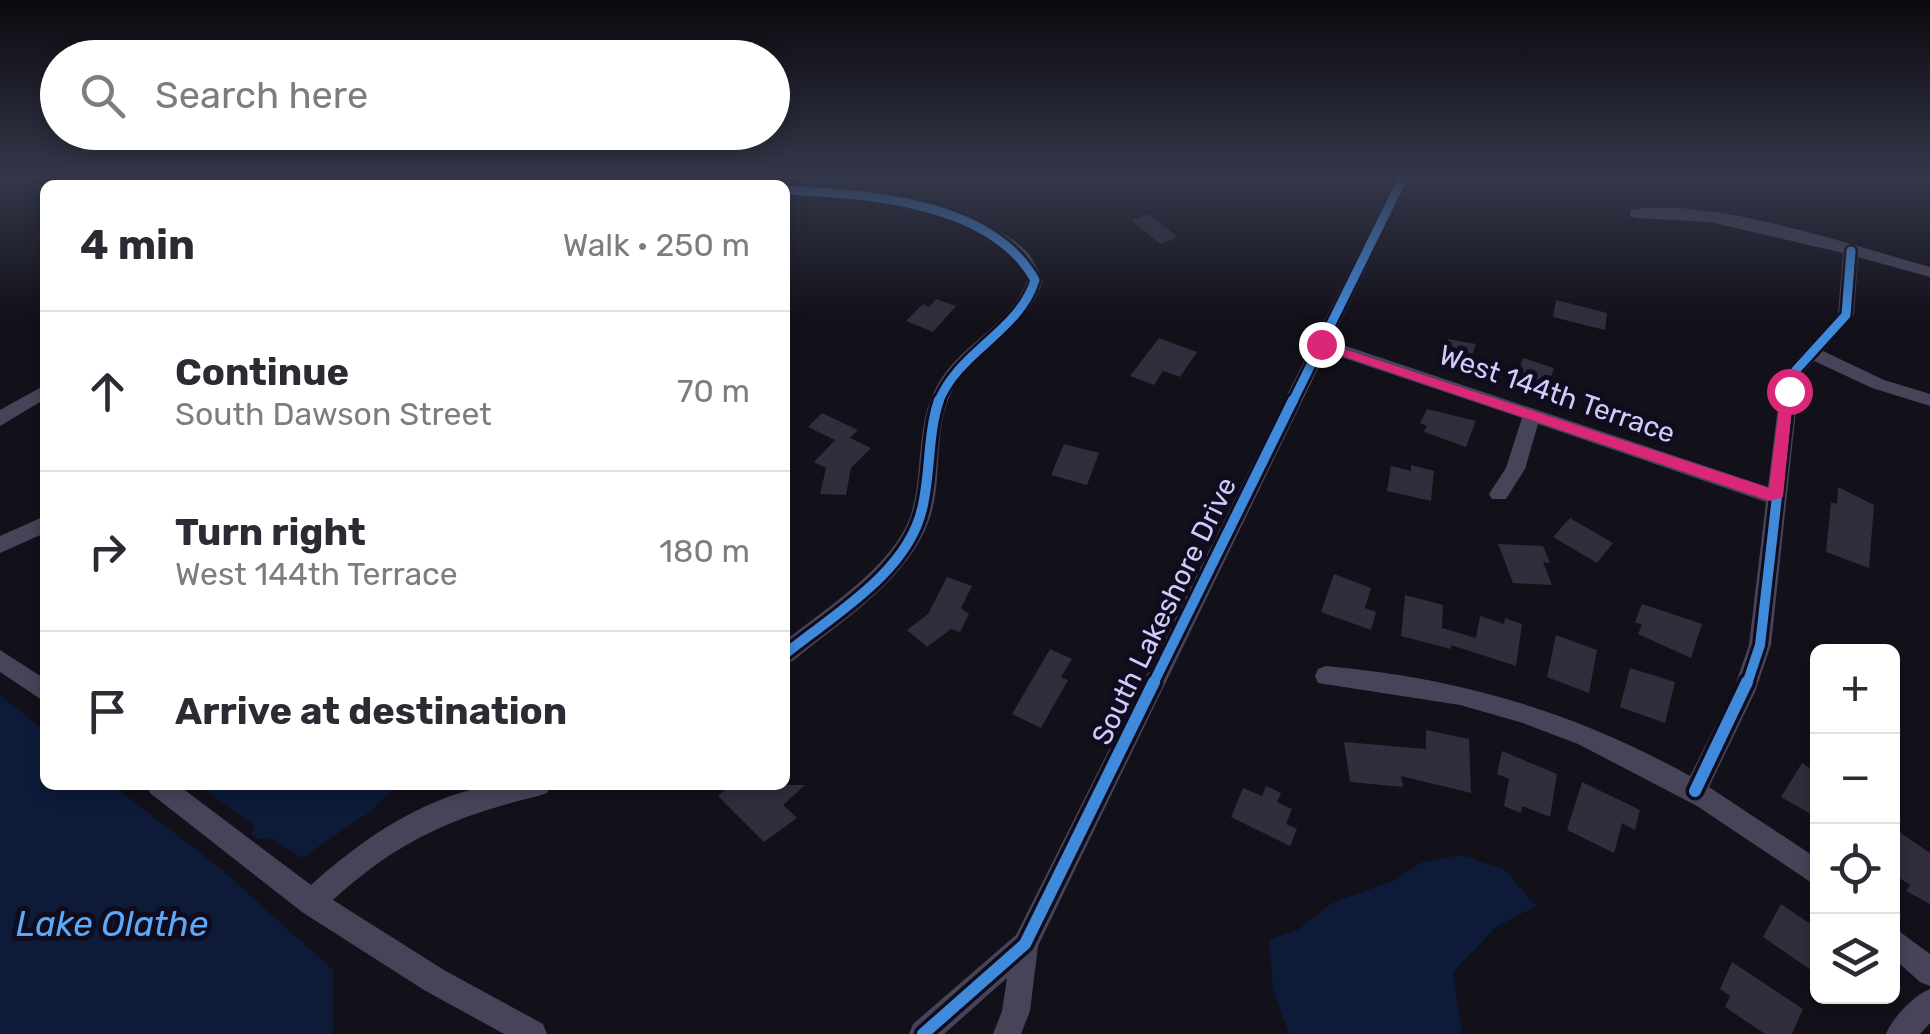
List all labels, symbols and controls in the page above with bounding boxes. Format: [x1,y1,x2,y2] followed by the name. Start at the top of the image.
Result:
[40,40,790,150] search box
[75,68,130,123] icon: search
[155,72,368,118] text: Search here
[80,220,195,270] text: 4 min
[563,226,750,264] text: Walk · 250 m
[1299,322,1345,368] route end
[1435,338,1679,450] street label: West 144th Terrace
[175,349,349,395] text: Continue
[80,364,135,419] icon: ahead
[1767,369,1813,415] route start
[677,372,750,410] text: 70 m
[175,395,492,433] text: South Dawson Street
[1085,472,1243,750] street label: South Lakeshore Drive
[175,509,366,555] text: Turn right
[80,524,135,579] icon: right
[659,532,750,570] text: 180 m
[175,555,458,593] text: West 144th Terrace
[1810,644,1900,1004] map controls
[1810,644,1900,734] button: +
[80,684,135,739] icon: arrive
[175,688,567,734] text: Arrive at destination
[1810,734,1900,824] button: −
[1810,824,1900,914] button: locate
[16,903,208,945] water label: Lake Olathe
[1810,914,1900,1004] button: layers

